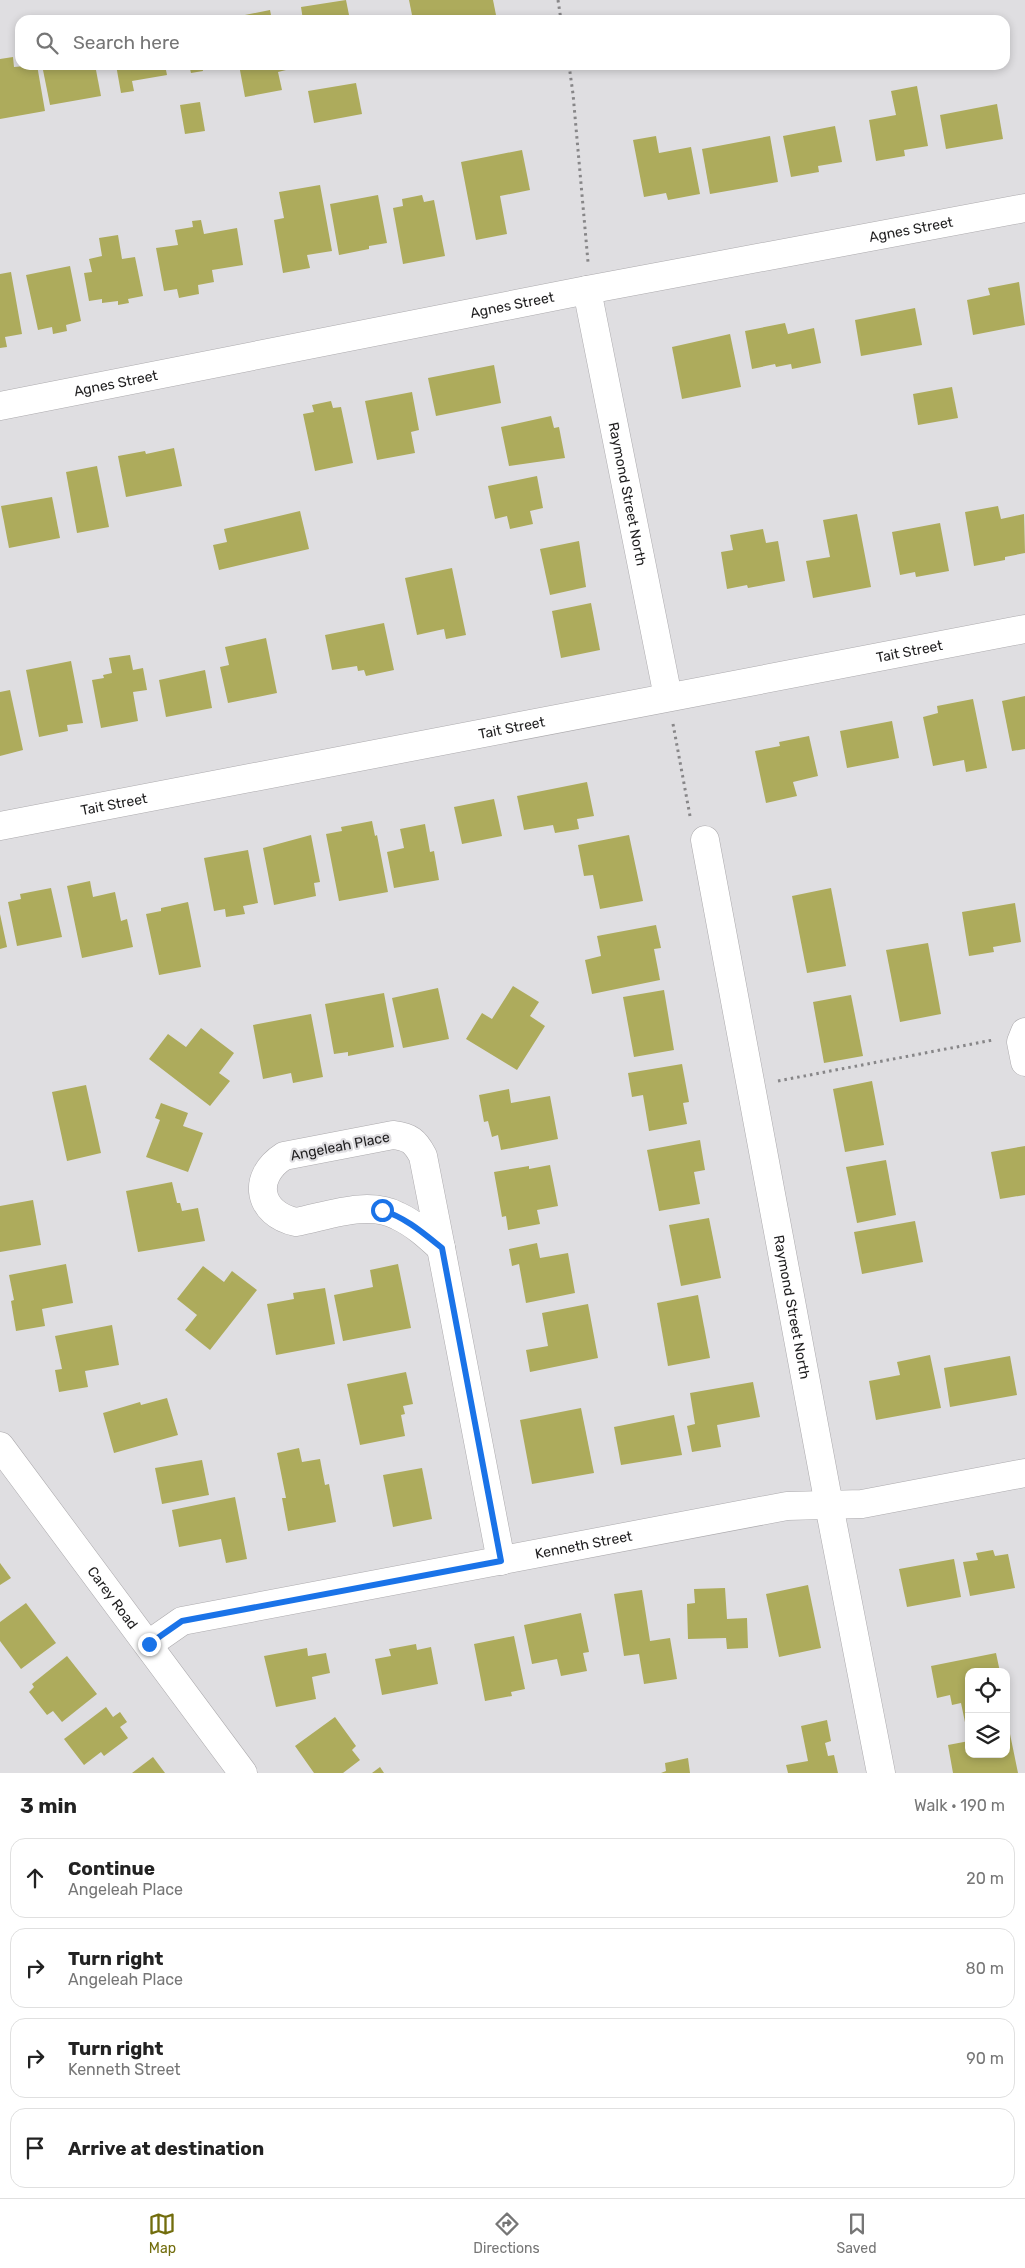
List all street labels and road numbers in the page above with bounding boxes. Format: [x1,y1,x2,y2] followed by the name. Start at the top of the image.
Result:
[868,214,955,246] street label: Agnes Street
[469,289,556,322] street label: Agnes Street
[72,367,160,400] street label: Agnes Street
[604,421,650,568] street label: Raymond Street North
[875,637,945,666] street label: Tait Street
[477,713,547,743] street label: Tait Street
[79,790,149,819] street label: Tait Street
[289,1129,391,1164] street label: Angeleah Place
[770,1234,813,1381] street label: Raymond Street North
[534,1528,634,1563] street label: Kenneth Street
[83,1563,141,1633] street label: Carey Road

